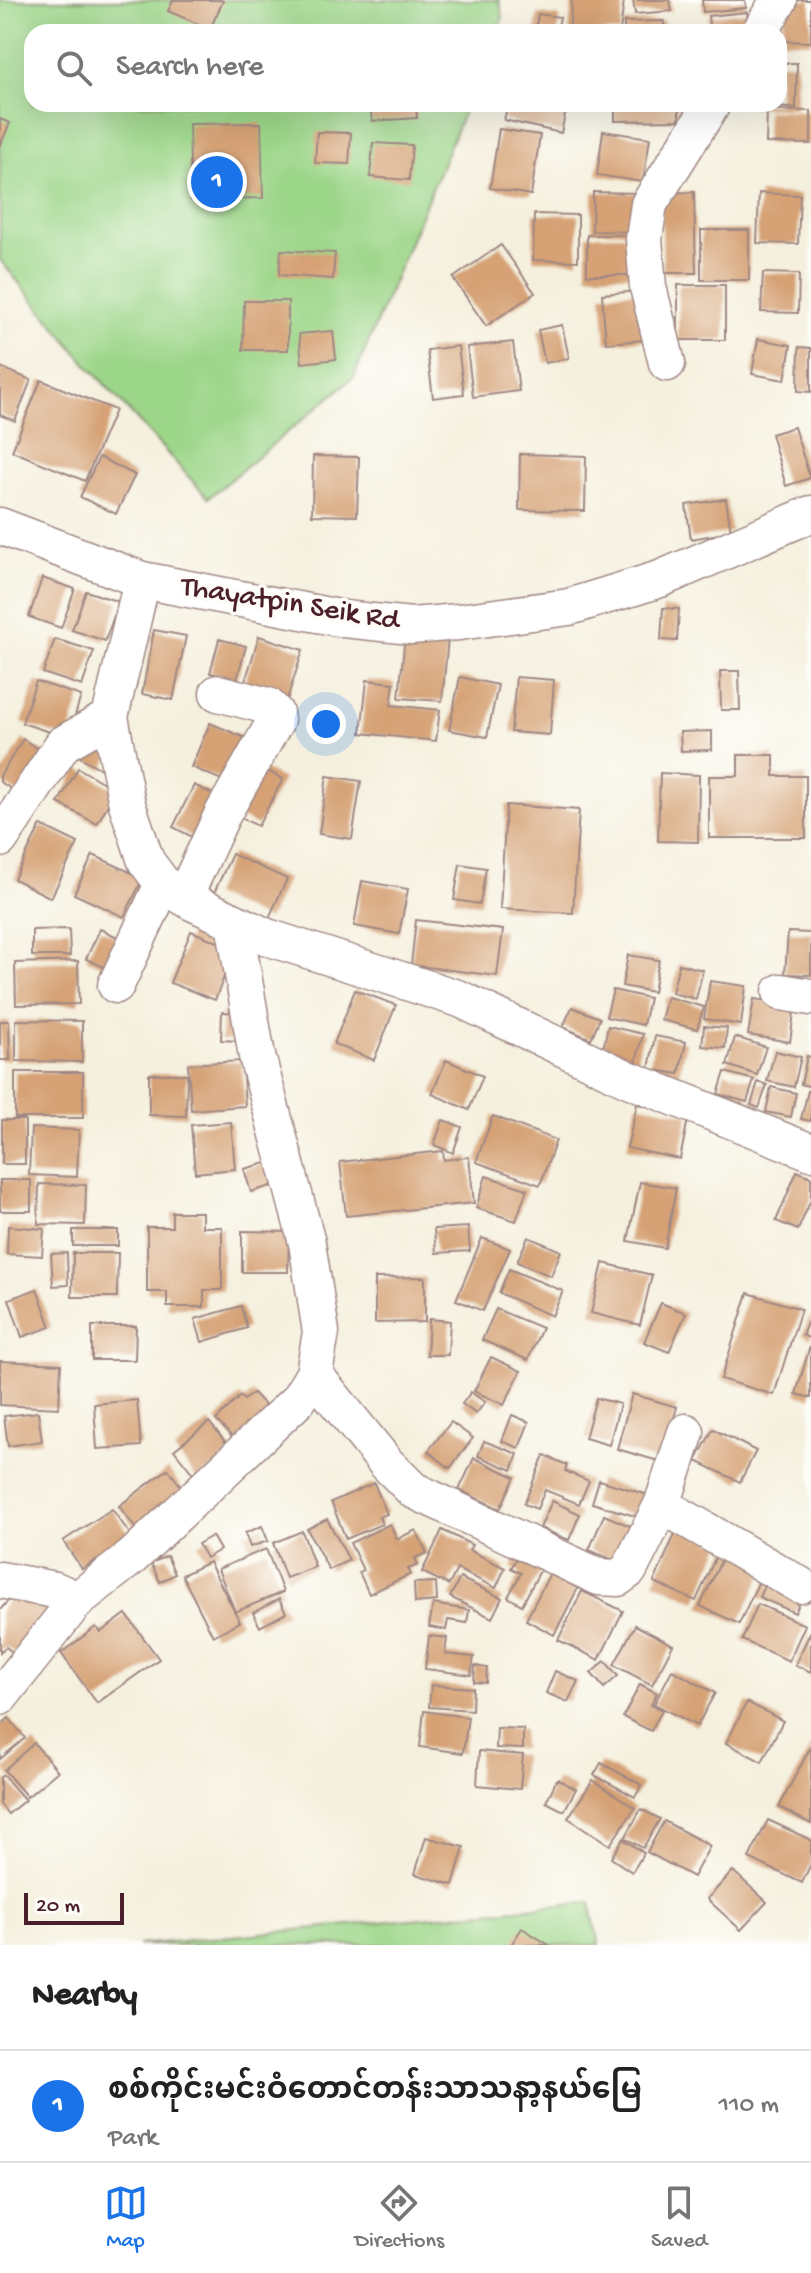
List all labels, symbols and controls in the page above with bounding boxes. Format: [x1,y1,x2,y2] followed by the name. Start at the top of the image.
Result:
[24,24,787,112] search box
[52,46,96,90] icon: search
[116,51,264,86] text: Search here
[191,152,243,212] pin: 1
[176,570,404,640] street label: Thayatpin Seik Rd
[306,704,346,744] your location
[24,1889,124,1925] scale bar
[36,1894,80,1920] text: 20 m
[32,1977,137,2017] text: Nearby
[108,2075,642,2110] text: စစ်ကိုင်းမင်းဝံတောင်တန်းသာသနာ့နယ်မြေ
[53,2091,63,2122] text: 1
[719,2091,779,2122] text: 110 m
[108,2124,158,2155] text: Park
[104,2181,148,2255] tab: Map
[355,2181,444,2255] tab: Directions
[651,2181,707,2255] tab: Saved

